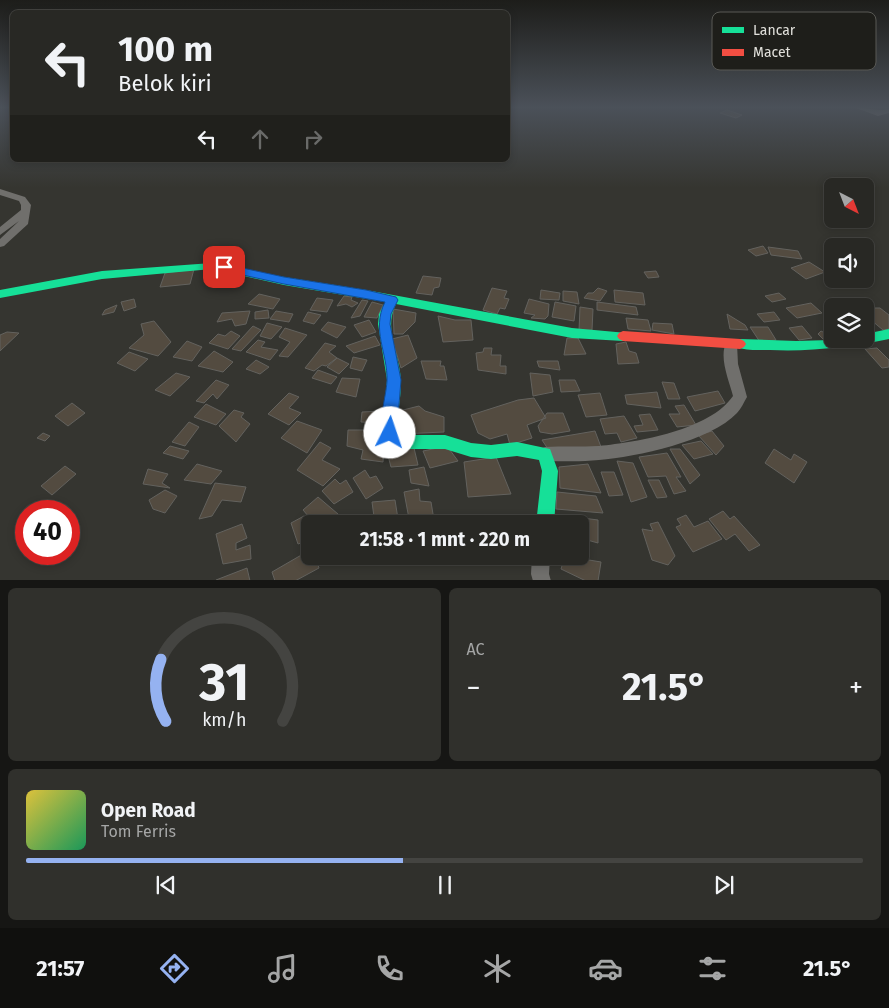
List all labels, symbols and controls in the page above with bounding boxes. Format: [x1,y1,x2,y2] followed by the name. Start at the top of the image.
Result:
[712,12,876,70] legend
[753,22,796,39] text: Lancar
[118,28,213,70] text: 100 m
[35,30,100,95] icon: left
[753,44,792,61] text: Macet
[118,70,212,97] text: Belok kiri
[193,125,221,153] icon: left
[246,125,274,153] icon: ahead
[299,125,327,153] icon: right
[824,178,874,228] north arrow
[824,178,874,348] map controls
[824,238,874,288] button: sound
[203,246,245,288] pin
[210,253,238,281] icon: arrive
[824,298,874,348] button: layers
[363,406,415,458] position arrow
[15,500,80,565] speed limit sign: 40
[360,528,530,551] text: 21:58 · 1 mnt · 220 m
[467,640,484,659] text: AC
[198,651,249,714] text: 31
[622,664,708,710] text: 21.5°
[467,671,481,704] text: −
[849,671,863,704] text: +
[202,709,246,731] text: km/h
[101,799,196,822] text: Open Road
[101,822,176,841] text: Tom Ferris
[152,871,180,899] icon: previous
[431,871,459,899] icon: pause
[710,871,738,899] icon: next
[157,951,192,986] icon: directions
[265,951,300,986] icon: music
[372,951,407,986] icon: phone
[480,951,515,986] icon: climate
[588,951,623,986] icon: car
[695,951,730,986] icon: filters
[36,955,84,982] text: 21:57
[803,955,853,982] text: 21.5°

